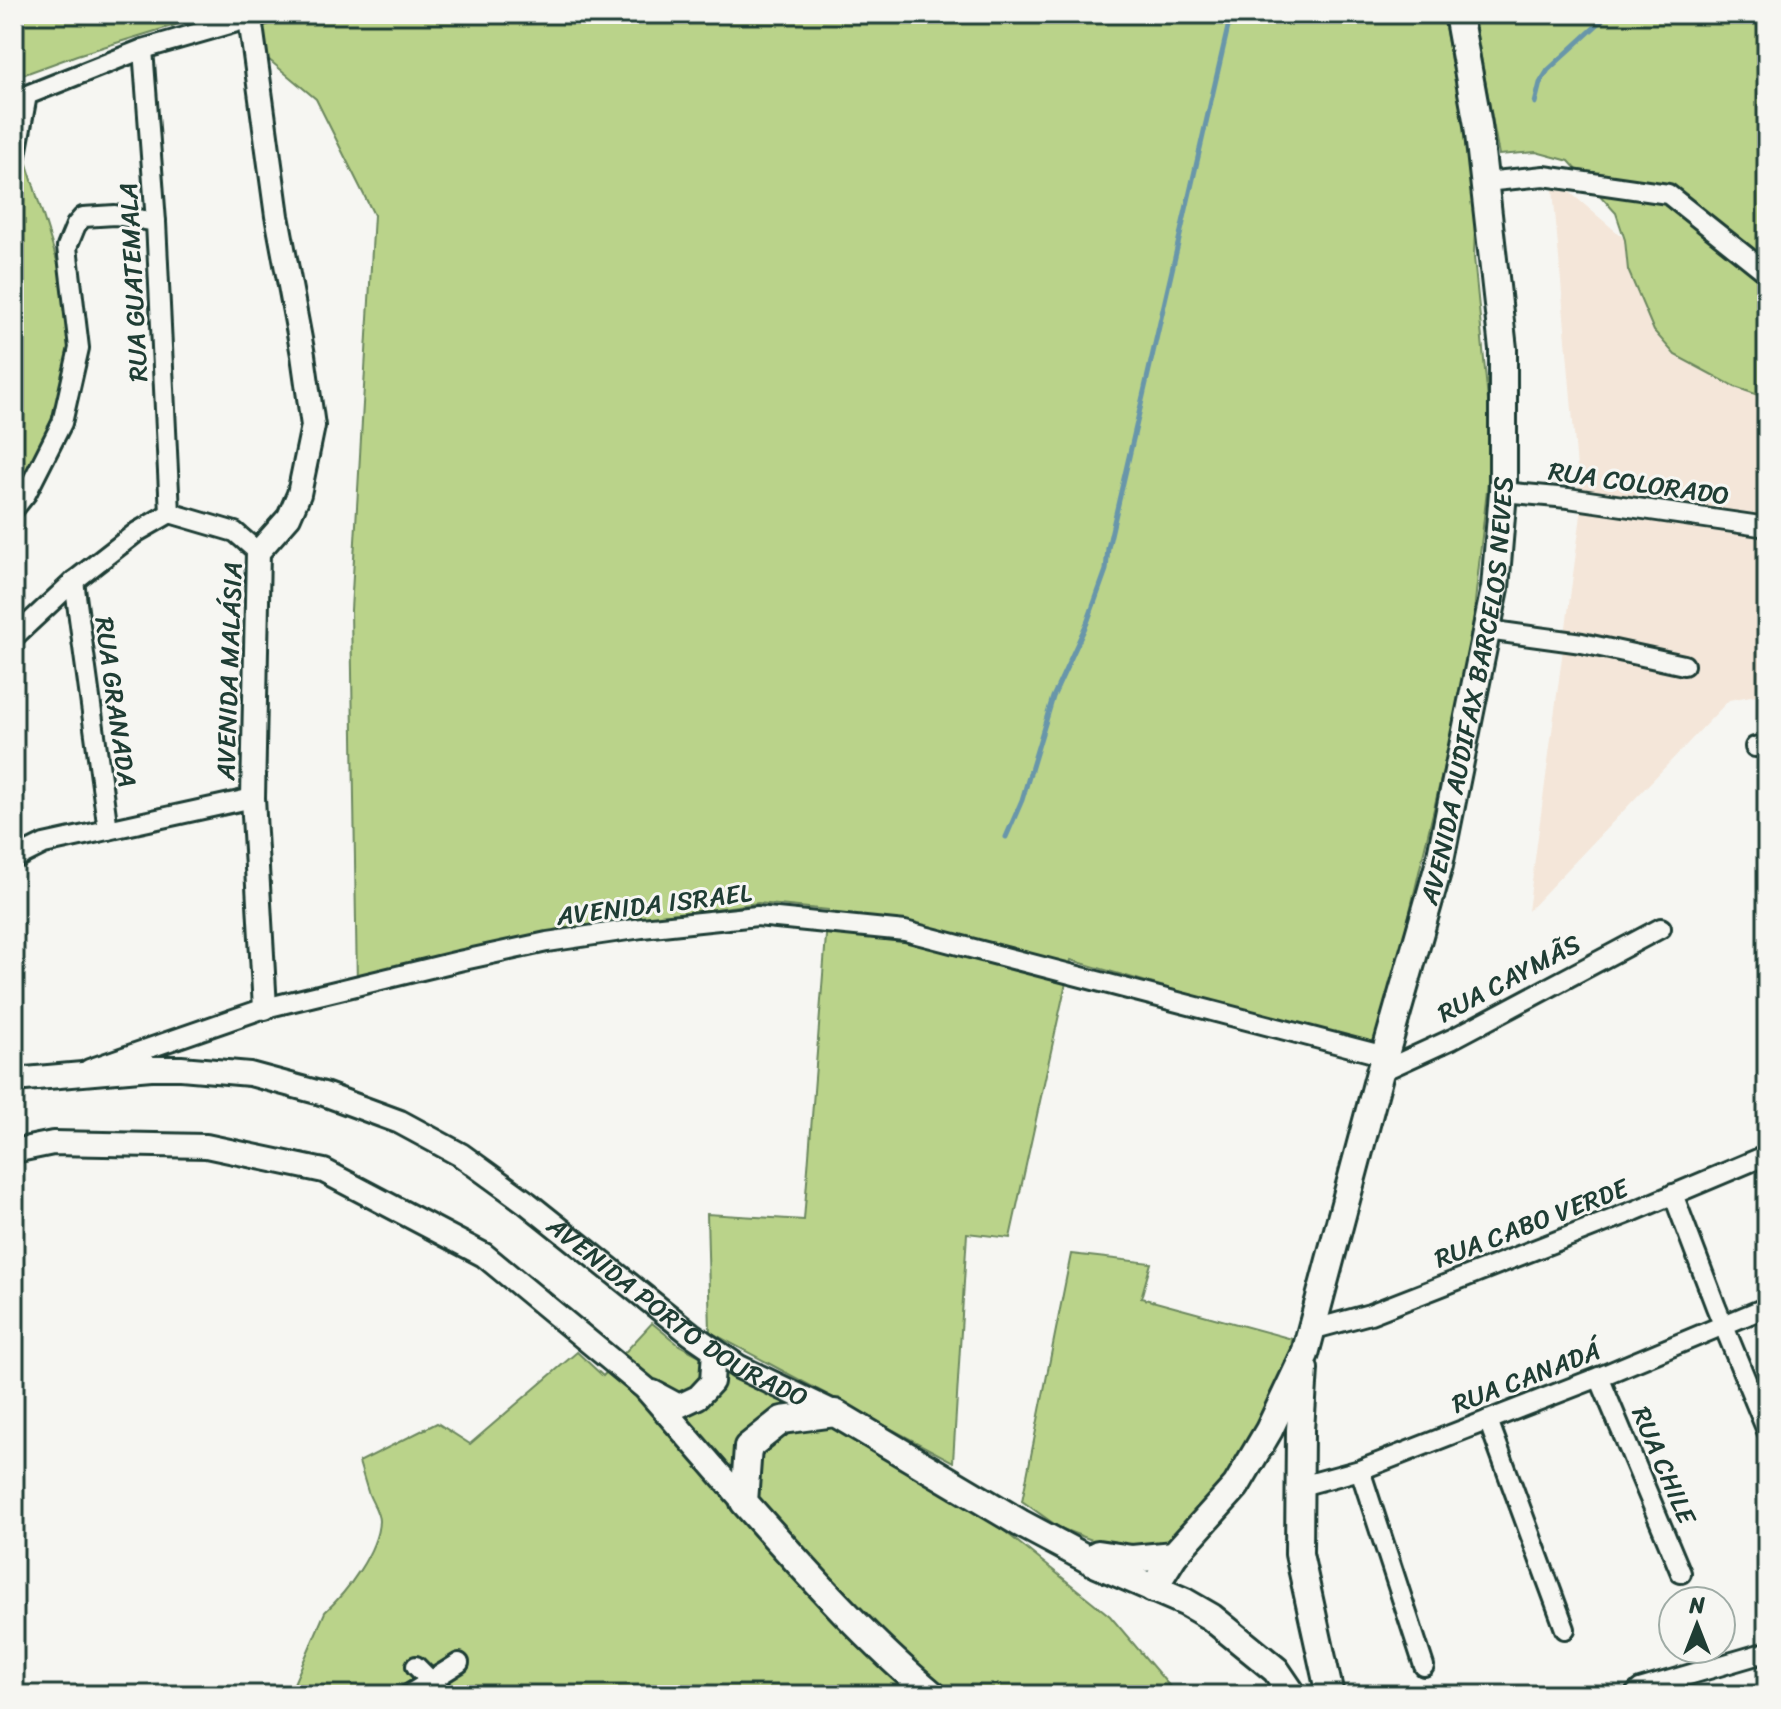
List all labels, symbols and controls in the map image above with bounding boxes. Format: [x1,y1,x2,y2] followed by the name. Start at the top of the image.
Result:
[105,181,161,383] street label: RUA GUATEMALA
[1545,448,1733,518] street label: RUA COLORADO
[1406,476,1526,911] street label: AVENIDA AUDIFAX BARCELOS NEVES
[202,561,256,782] street label: AVENIDA MALÁSIA
[81,614,151,790] street label: RUA GRANADA
[553,869,754,939] street label: AVENIDA ISRAEL
[1429,921,1589,1035] street label: RUA CAYMÃS
[1427,1164,1636,1281] street label: RUA CABO VERDE
[536,1203,816,1420] street label: AVENIDA PORTO DOURADO
[1445,1326,1610,1427] street label: RUA CANADÁ
[1619,1399,1710,1533] street label: RUA CHILE
[1657,1585,1737,1665] north arrow
[1688,1586,1705,1625] text: N

